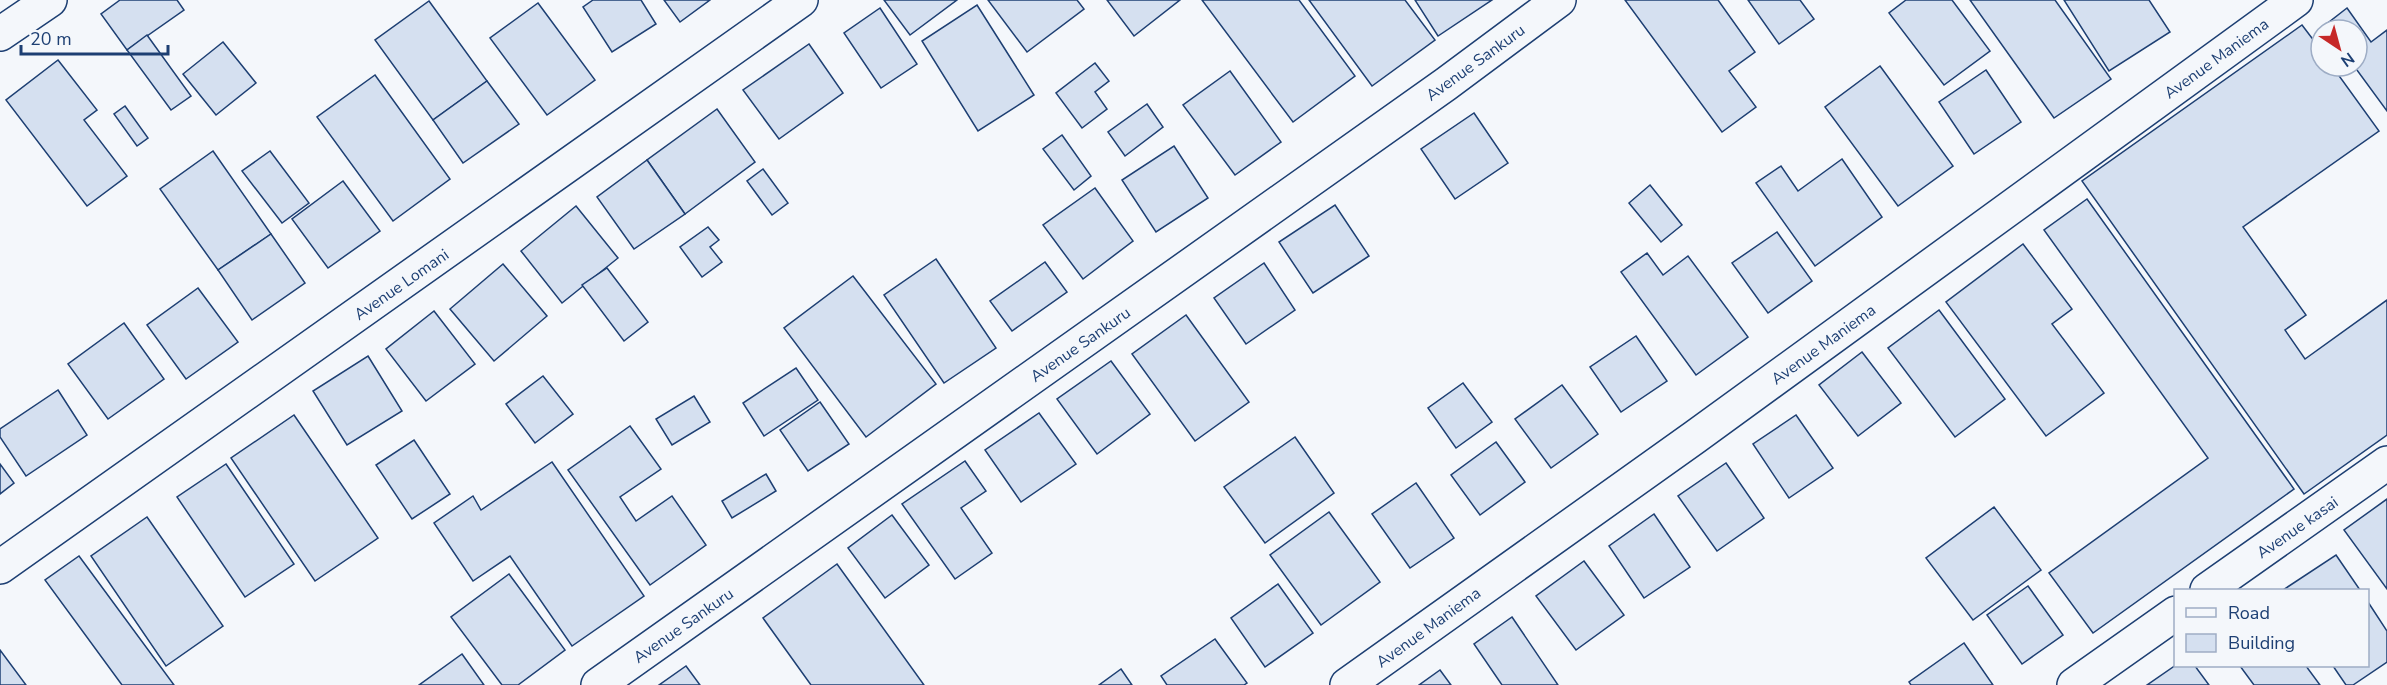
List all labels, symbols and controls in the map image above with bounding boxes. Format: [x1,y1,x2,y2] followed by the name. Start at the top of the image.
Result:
[2160,13,2273,104] street label: Avenue Maniema
[21,18,168,56] scale bar
[2309,18,2369,78] north arrow
[1422,19,1530,106] street label: Avenue Sankuru
[30,27,72,51] text: 20 m
[2336,47,2359,72] text: N
[350,244,453,326] street label: Avenue Lomani
[1767,299,1880,390] street label: Avenue Maniema
[1026,302,1135,388] street label: Avenue Sankuru
[2252,492,2343,564] street label: Avenue kasai
[1372,582,1485,673] street label: Avenue Maniema
[629,583,738,669] street label: Avenue Sankuru
[2174,589,2369,667] legend
[2228,601,2270,625] text: Road
[2228,631,2295,655] text: Building

